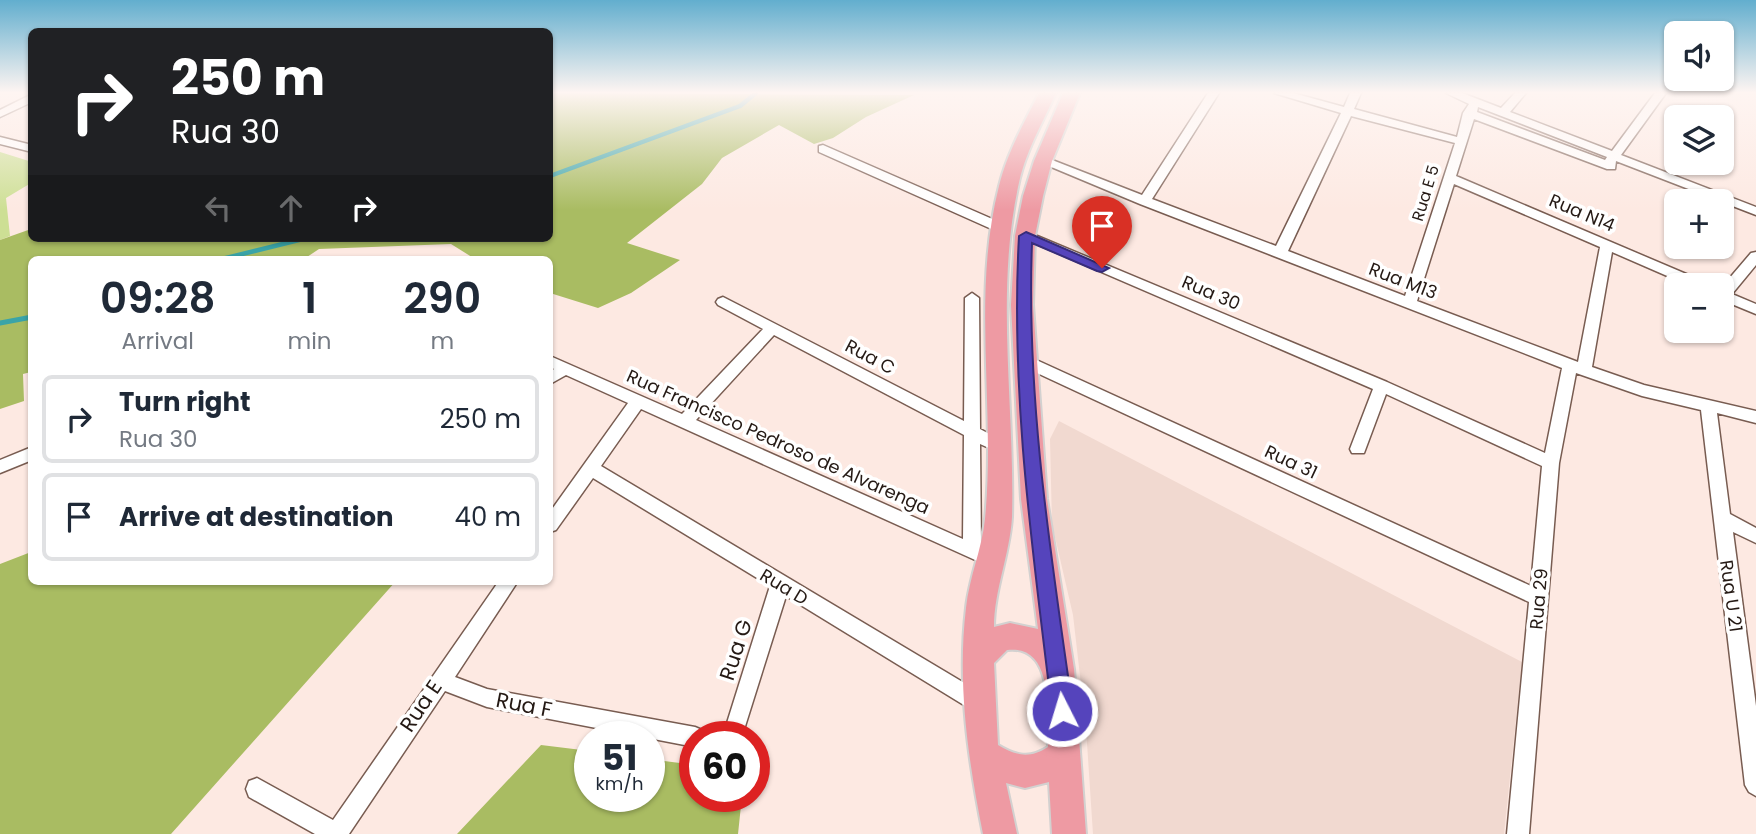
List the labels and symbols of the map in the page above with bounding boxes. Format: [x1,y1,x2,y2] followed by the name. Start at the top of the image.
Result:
[1406,162,1445,224] street label: Rua E 5
[1545,188,1619,238] street label: Rua N14
[1072,196,1132,268] pin
[1365,256,1441,305] street label: Rua M13
[1178,269,1244,316] street label: Rua 30
[841,333,900,380] street label: Rua C
[623,363,934,520] street label: Rua Francisco Pedroso de Alvarenga
[1261,438,1322,485] street label: Rua 31
[1714,558,1749,634] street label: Rua U 21
[755,562,813,611] street label: Rua D
[1523,567,1554,630] street label: Rua 29
[712,616,759,684] street label: Rua G
[393,674,448,737] street label: Rua E
[1025,674,1099,748] position arrow
[494,685,555,724] street label: Rua F
[679,721,770,812] speed limit sign: 60

